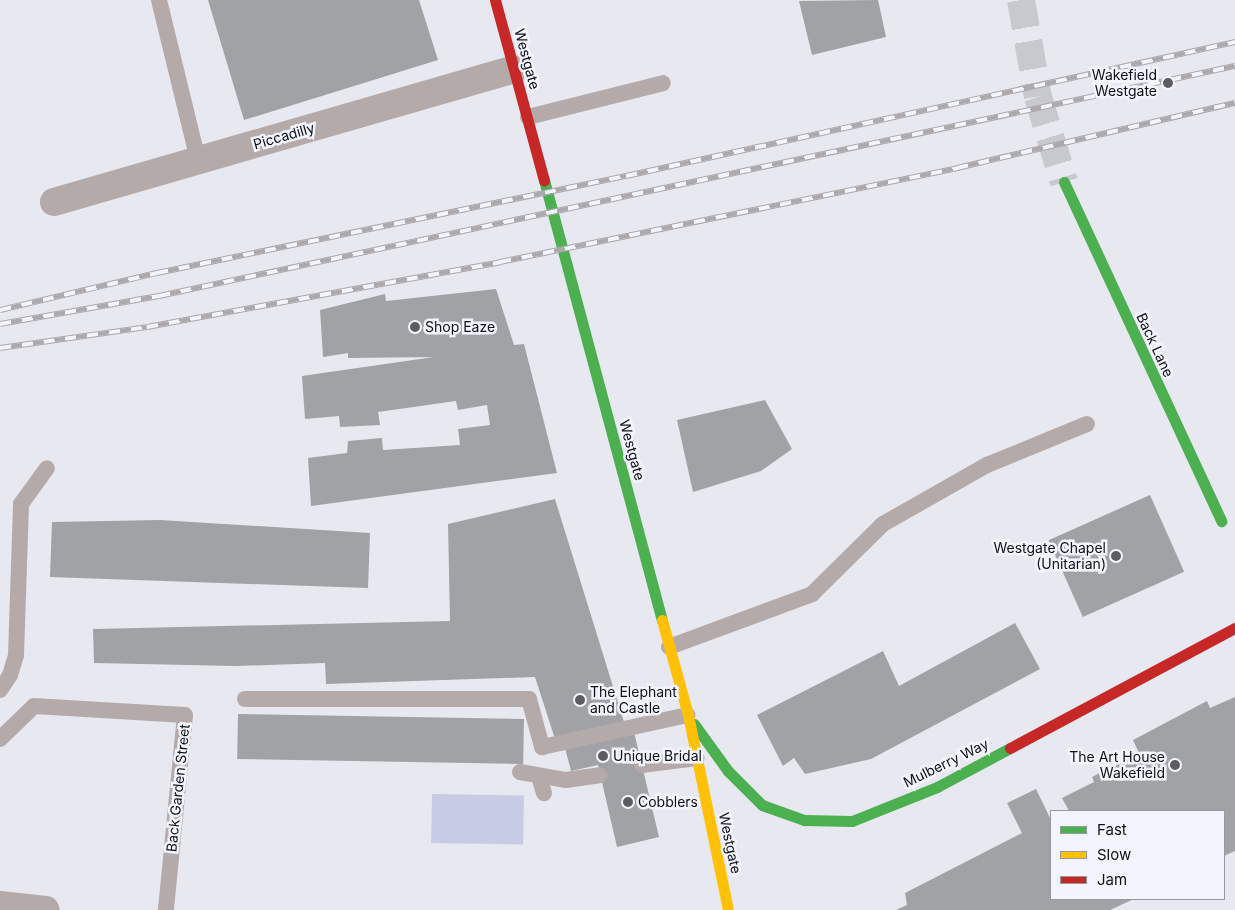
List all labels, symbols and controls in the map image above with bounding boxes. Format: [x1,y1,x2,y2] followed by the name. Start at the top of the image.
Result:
[511,27,543,91] street label: Westgate
[1092,67,1157,100] place label: Wakefield Westgate
[1161,76,1175,90] marker: Wakefield Westgate
[251,119,317,153] street label: Piccadilly
[1133,310,1177,380] street label: Back Lane
[425,319,495,335] place label: Shop Eaze
[409,321,421,333] marker: Shop Eaze
[616,418,648,482] street label: Westgate
[993,540,1106,572] place label: Westgate Chapel (Unitarian)
[1110,550,1122,562] marker: Westgate Chapel (Unitarian)
[590,684,677,716] place label: The Elephant and Castle
[574,694,586,706] marker: The Elephant and Castle
[163,723,193,853] street label: Back Garden Street
[901,735,991,791] street label: Mulberry Way
[613,748,702,764] place label: Unique Bridal
[1069,749,1165,782] place label: The Art House Wakefield
[597,750,609,762] marker: Unique Bridal
[1169,759,1181,771] marker: The Art House Wakefield
[638,794,698,810] place label: Cobblers
[622,796,634,808] marker: Cobblers
[1050,810,1225,900] legend
[715,811,745,875] street label: Westgate
[1097,820,1127,839] text: Fast
[1097,845,1131,864] text: Slow
[1097,870,1127,889] text: Jam

